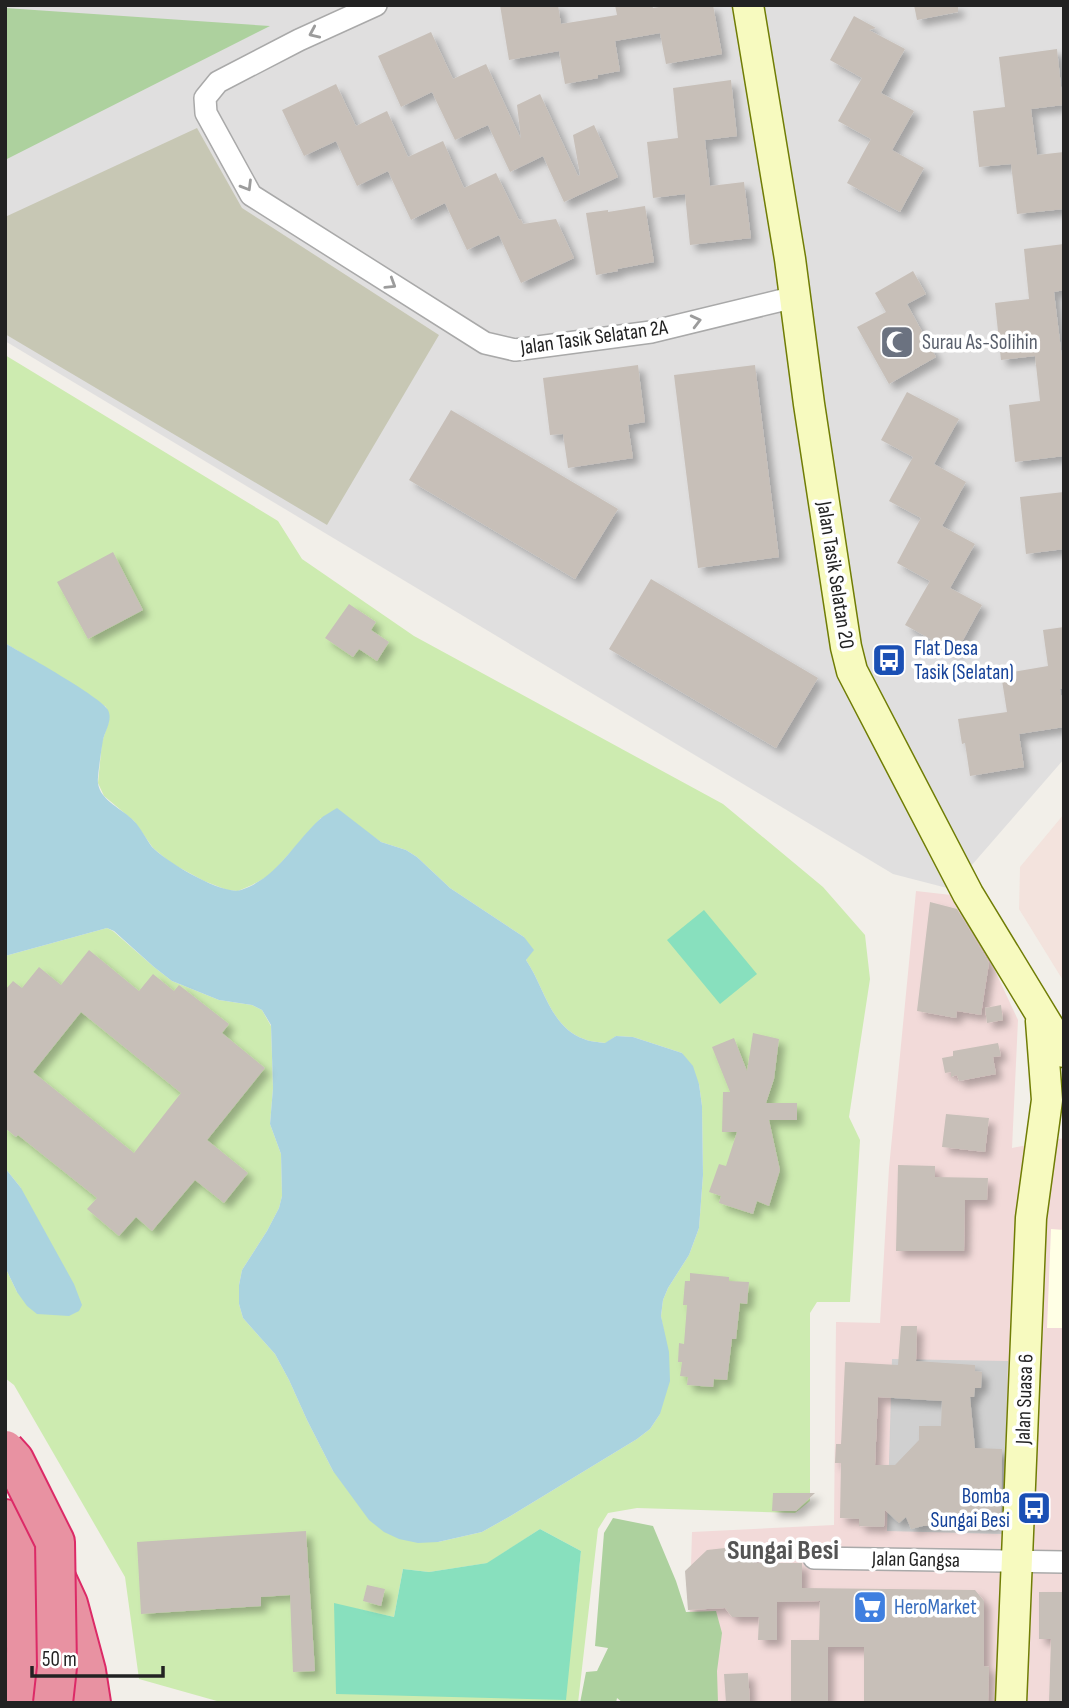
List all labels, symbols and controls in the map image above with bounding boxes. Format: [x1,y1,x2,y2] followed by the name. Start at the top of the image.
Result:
[309,25,321,39] one-way arrow
[239,179,252,192] one-way arrow
[383,275,396,288] one-way arrow
[518,315,670,360] street label: Jalan Tasik Selatan 2A
[690,315,702,329] one-way arrow
[878,323,916,361] mosque icon: Surau As-Solihin
[922,330,1038,355] place label: Surau As-Solihin
[811,499,859,651] street label: Jalan Tasik Selatan 20
[914,636,1014,685] place label: Flat Desa Tasik (Selatan)
[870,641,908,679] bus stop icon: Flat Desa Tasik (Selatan)
[1010,1353,1039,1446] street label: Jalan Suasa 6
[931,1484,1010,1533] place label: Bomba Sungai Besi
[1015,1489,1053,1527] bus stop icon: Bomba Sungai Besi
[727,1534,839,1567] district label: Sungai Besi
[871,1546,960,1573] street label: Jalan Gangsa
[851,1588,889,1626] supermarket icon: HeroMarket
[894,1595,977,1620] place label: HeroMarket
[32,1634,163,1678] scale bar
[42,1647,77,1672] text: 50 m

